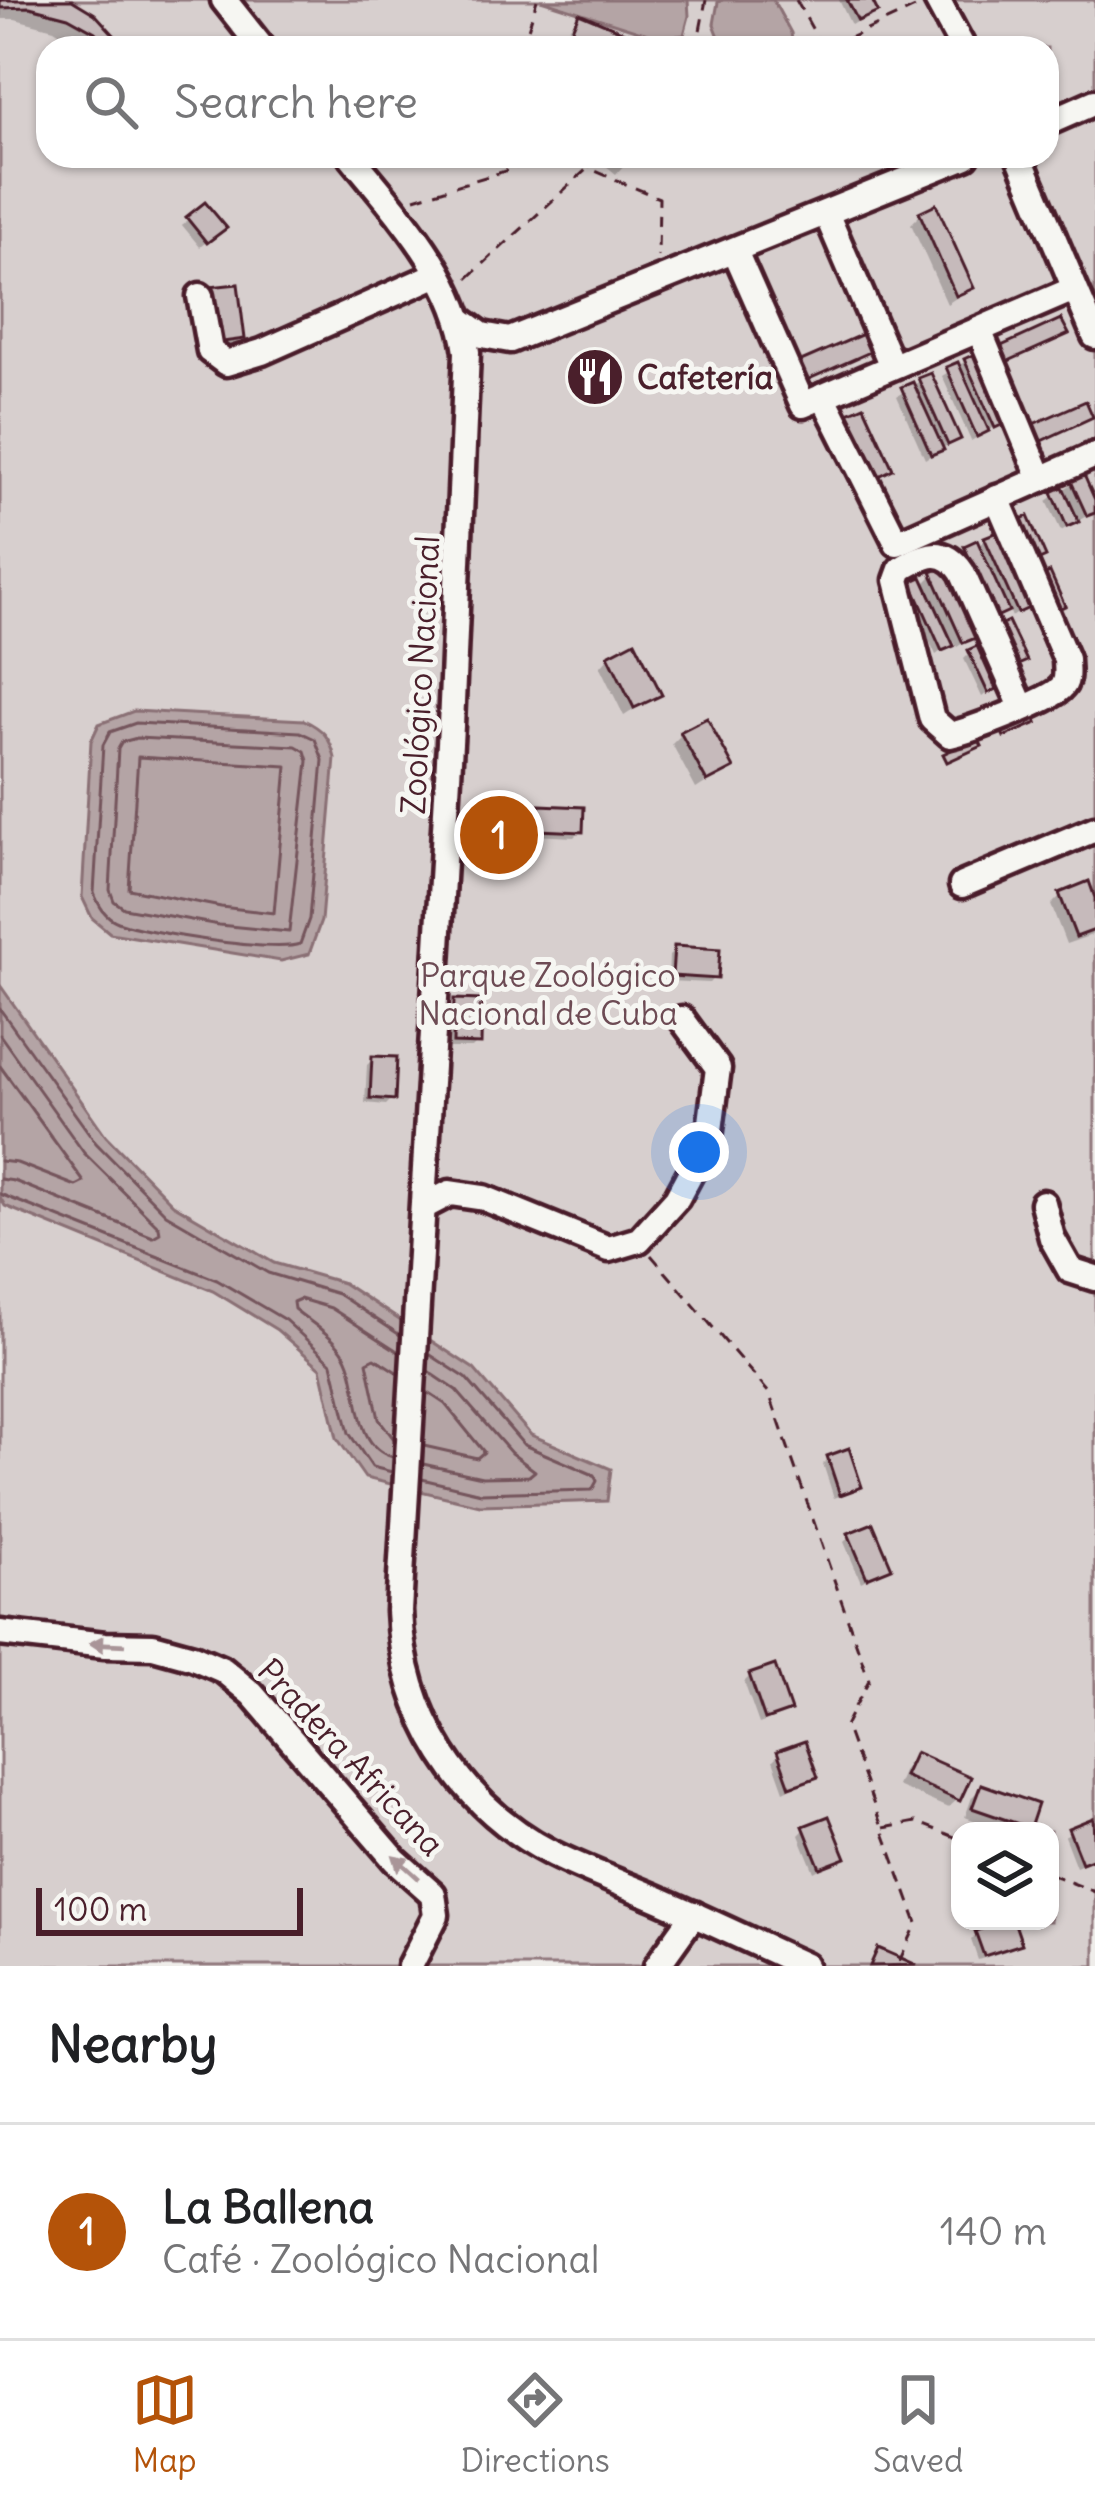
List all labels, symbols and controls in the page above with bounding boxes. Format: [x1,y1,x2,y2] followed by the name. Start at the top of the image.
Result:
[36,36,1059,168] search box
[78,69,144,135] icon: search
[174,74,418,130] text: Search here
[564,346,626,408] restaurant icon: Cafetería
[637,356,773,398] place label: Cafetería
[392,535,448,815] street label: Zoológico Nacional
[460,790,538,880] pin: 1
[418,954,678,1034] park label: Parque Zoológico Nacional de Cuba
[669,1122,729,1182] your location
[88,1635,125,1654] one-way arrow
[249,1650,453,1864] street label: Pradera Africana
[951,1822,1059,1930] map controls
[951,1822,1059,1930] button: layers
[391,1854,420,1882] one-way arrow
[36,1882,303,1935] scale bar
[54,1888,147,1930] text: 100 m
[48,2012,217,2076] text: Nearby
[162,2179,374,2235] text: La Ballena
[79,2207,95,2256] text: 1
[940,2207,1047,2256] text: 140 m
[162,2235,599,2284] text: Café · Zoológico Nacional
[132,2367,198,2481] tab: Map
[461,2367,610,2481] tab: Directions
[873,2367,963,2481] tab: Saved

